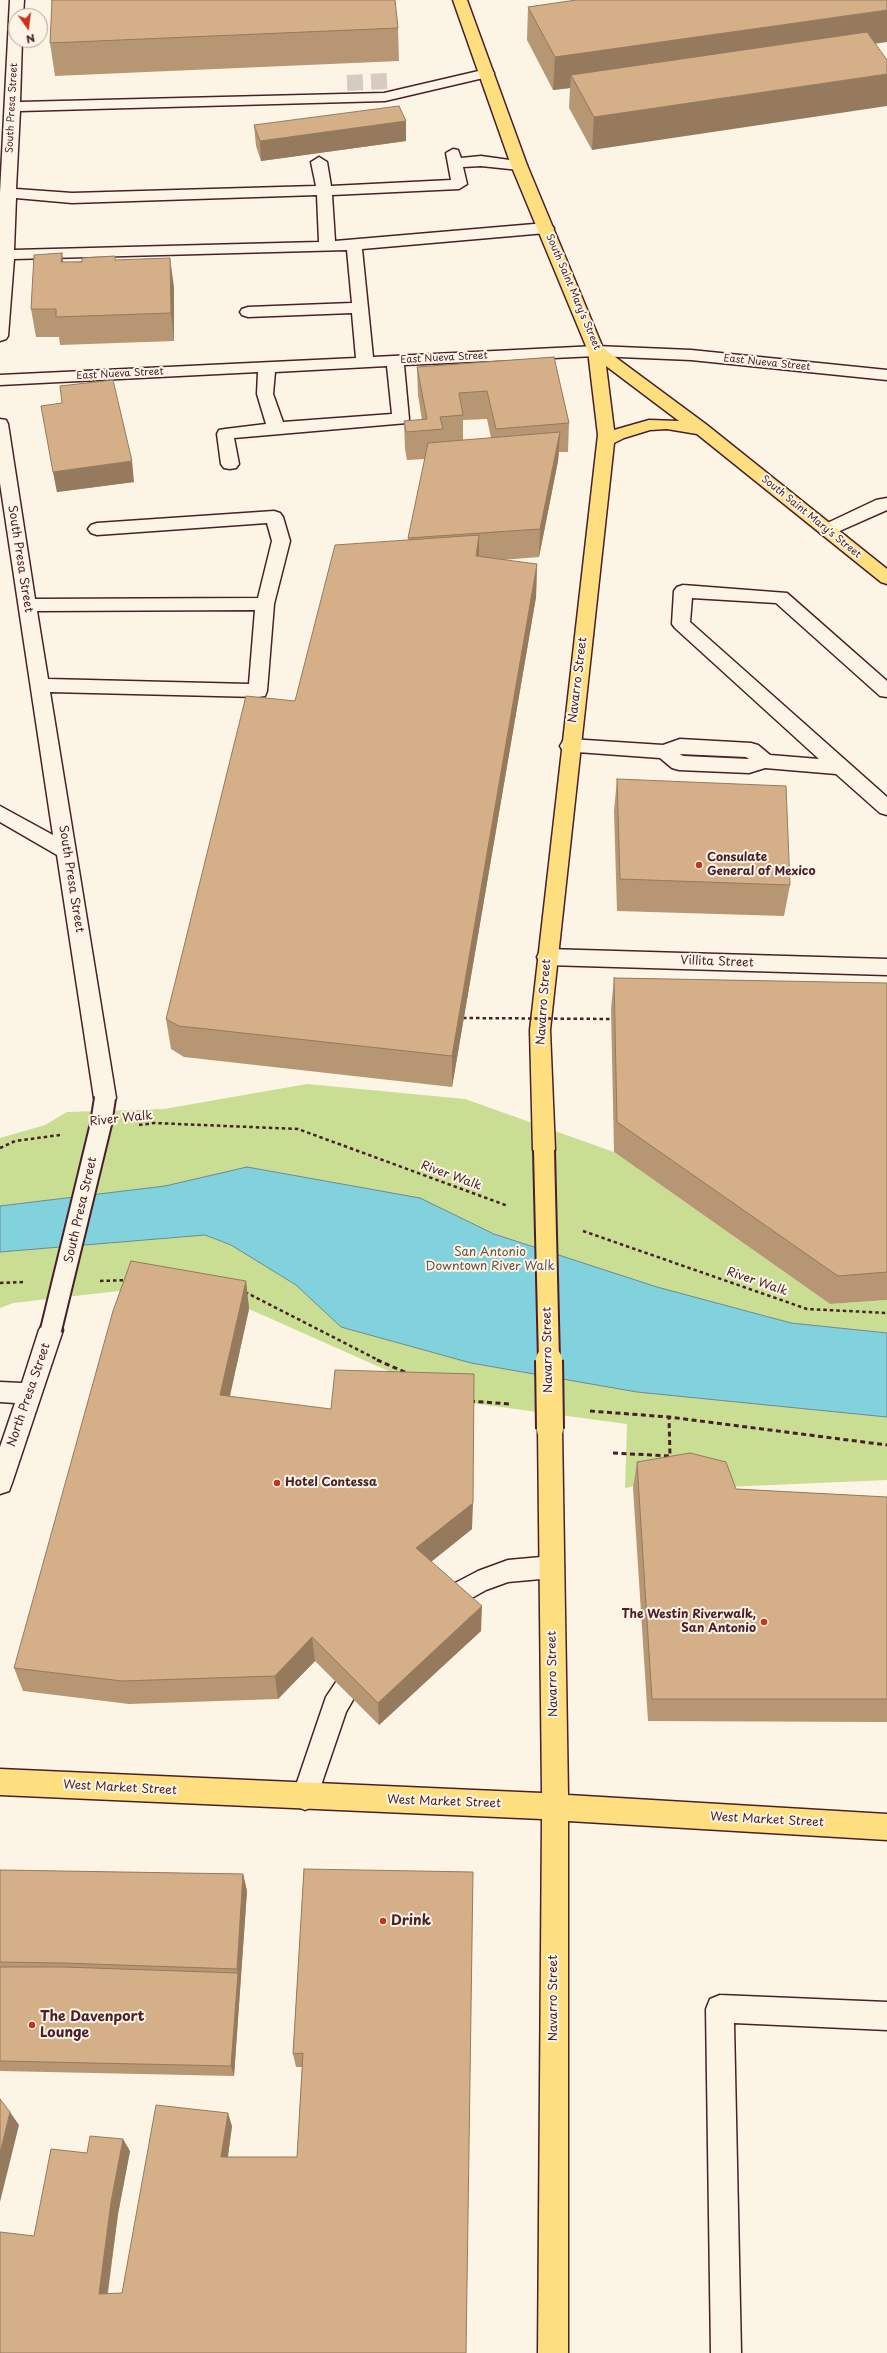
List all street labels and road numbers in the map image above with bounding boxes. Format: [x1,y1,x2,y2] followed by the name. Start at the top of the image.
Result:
[4,63,20,153] street label: South Presa Street
[543,232,603,352] street label: South Saint Mary's Street
[400,350,488,366] street label: East Nueva Street
[723,352,811,374] street label: East Nueva Street
[76,366,164,382] street label: East Nueva Street
[759,473,863,561] street label: South Saint Mary's Street
[4,504,36,614] street label: South Presa Street
[566,636,590,724] street label: Navarro Street
[55,824,87,934] street label: South Presa Street
[680,954,754,970] street label: Villita Street
[534,958,554,1046] street label: Navarro Street
[89,1109,153,1129] street label: River Walk
[62,1156,100,1264] street label: South Presa Street
[419,1158,483,1194] street label: River Walk
[725,1265,789,1299] street label: River Walk
[540,1307,556,1393] street label: Navarro Street
[4,1341,54,1449] street label: North Presa Street
[545,1631,561,1717] street label: Navarro Street
[63,1778,177,1798] street label: West Market Street
[387,1793,501,1811] street label: West Market Street
[710,1810,824,1830] street label: West Market Street
[547,1955,561,2041] street label: Navarro Street

